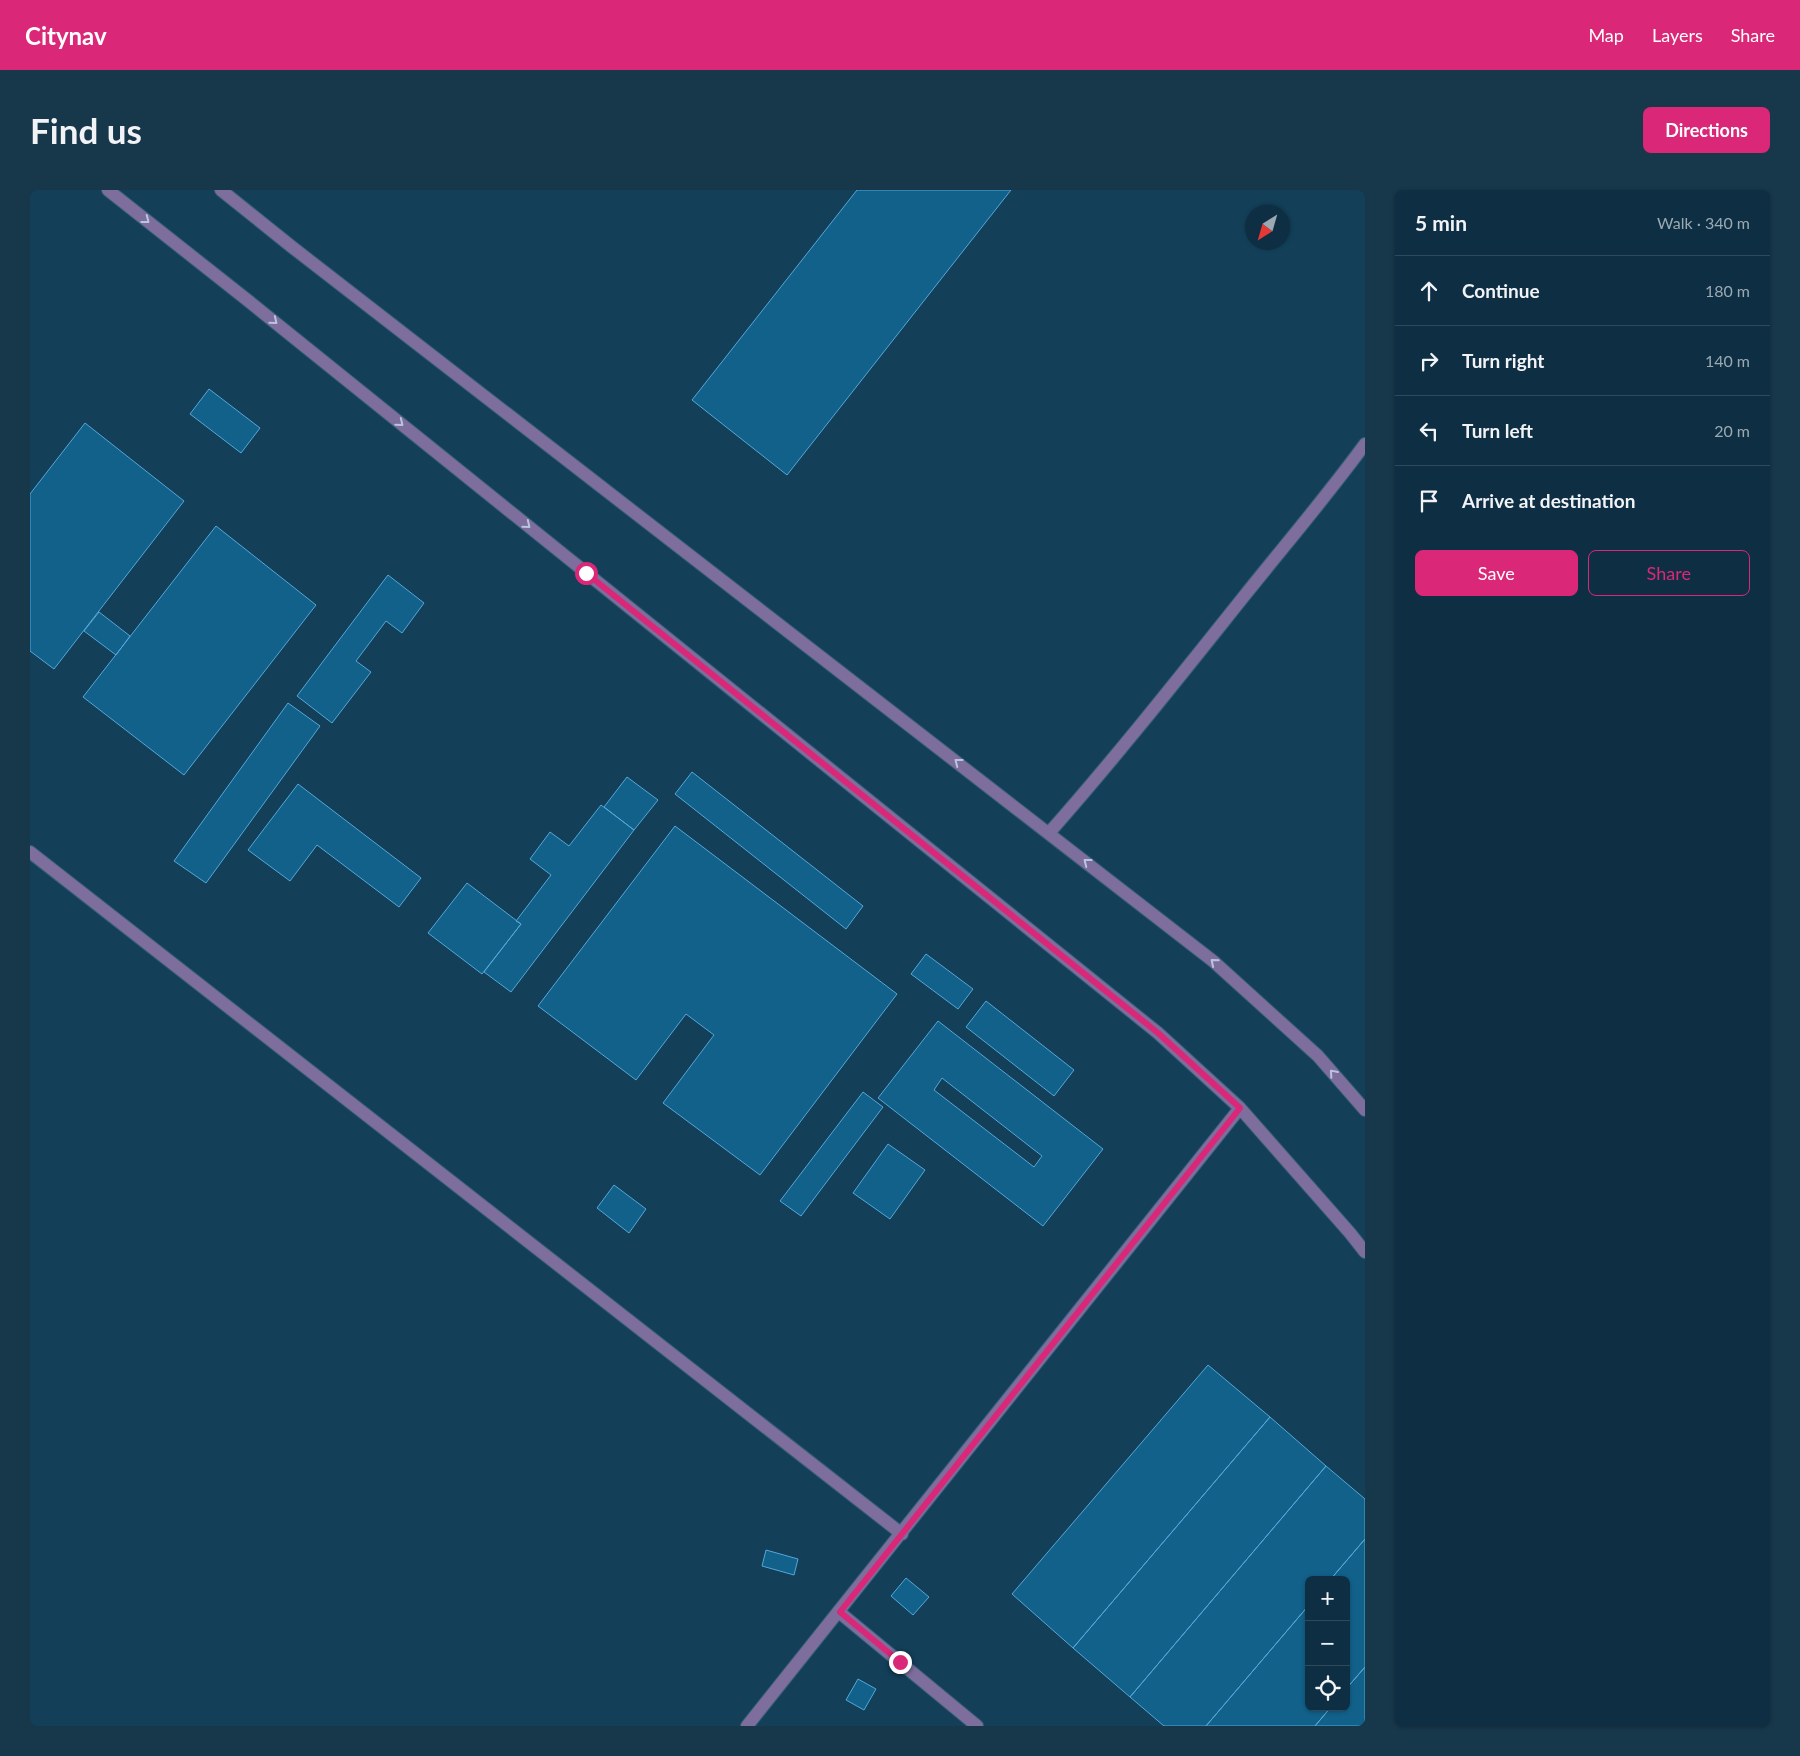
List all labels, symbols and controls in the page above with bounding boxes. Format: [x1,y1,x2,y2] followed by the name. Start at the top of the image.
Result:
[25,21,107,50] text: Citynav
[1588,24,1624,46] text: Map
[1652,24,1703,46] text: Layers
[1731,24,1775,46] text: Share
[1643,107,1770,153] button: Directions
[30,109,142,151] text: Find us
[1245,205,1290,250] north arrow
[1415,210,1467,235] text: 5 min
[1657,213,1750,232] text: Walk · 340 m
[140,215,149,223] one-way arrow
[1415,277,1443,305] icon: ahead
[1462,279,1540,302] text: Continue
[1705,281,1750,300] text: 180 m
[268,316,277,325] one-way arrow
[1415,347,1443,375] icon: right
[1462,349,1544,372] text: Turn right
[1705,351,1750,370] text: 140 m
[1415,417,1443,445] icon: left
[394,418,403,426] one-way arrow
[1462,419,1533,442] text: Turn left
[1714,421,1750,440] text: 20 m
[1415,487,1443,515] icon: arrive
[1462,489,1635,512] text: Arrive at destination
[521,519,530,527] one-way arrow
[1415,550,1578,596] button: Save
[1588,550,1750,596] button: Share
[575,562,598,585] route start
[955,760,964,768] one-way arrow
[1083,859,1093,868] one-way arrow
[1211,959,1220,968] one-way arrow
[1331,1070,1339,1079] one-way arrow
[1305,1576,1350,1711] map controls
[1305,1576,1350,1621] button: +
[1305,1621,1350,1666] button: −
[889,1651,912,1674] route end
[1305,1666,1350,1711] button: locate

